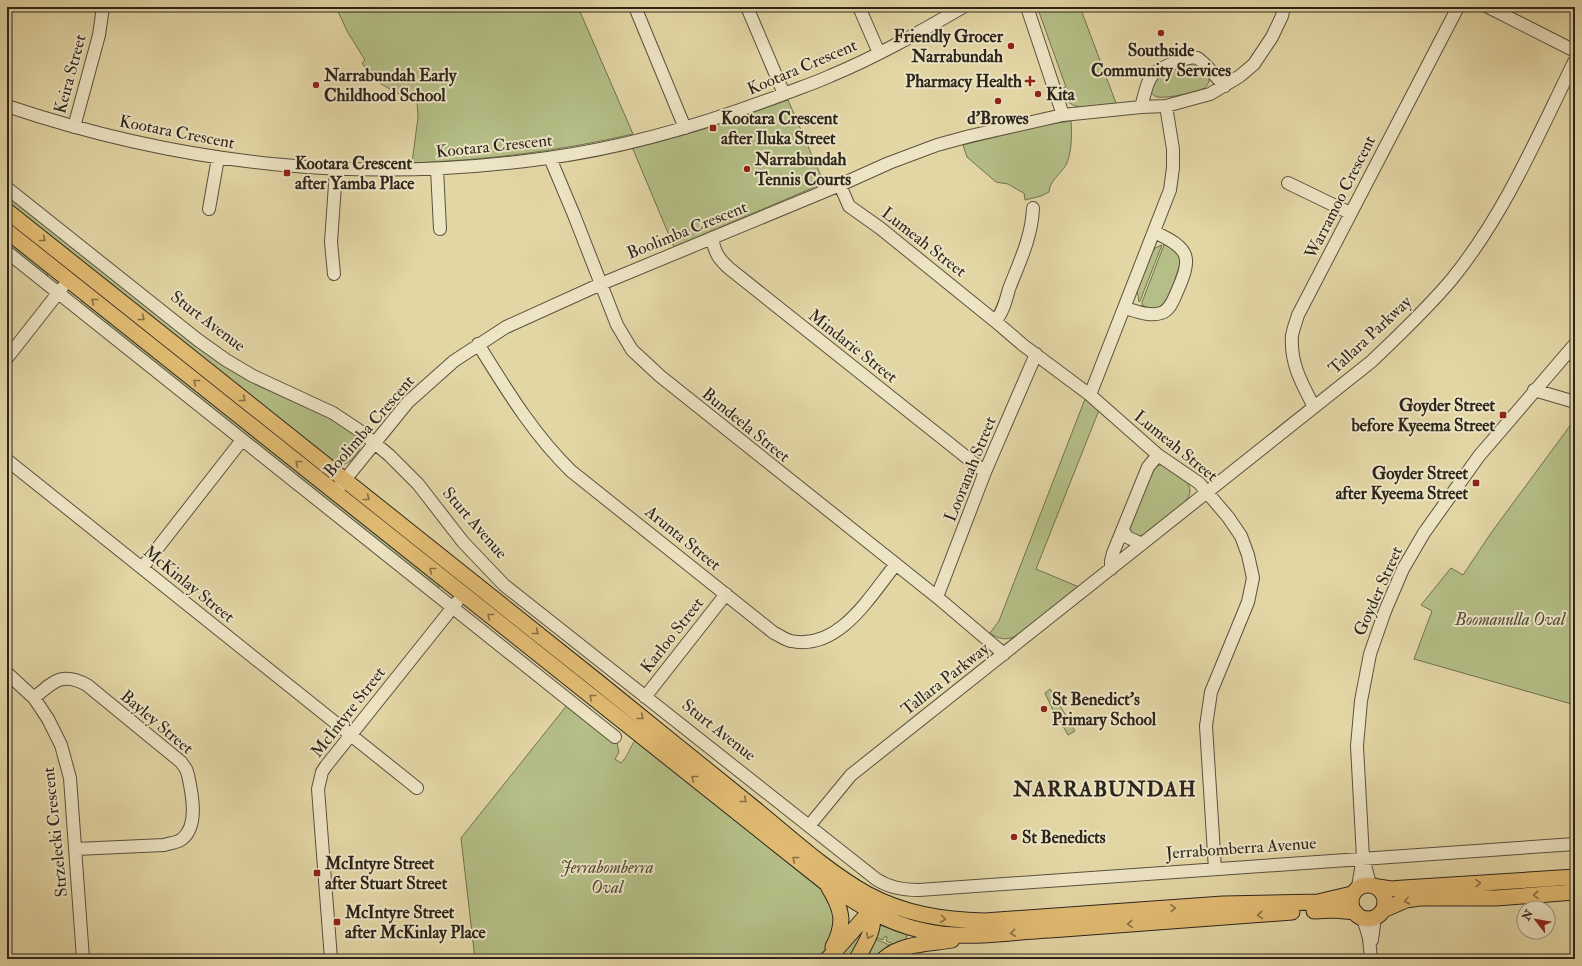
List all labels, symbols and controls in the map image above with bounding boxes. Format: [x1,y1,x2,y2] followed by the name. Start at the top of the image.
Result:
[893,26,1004,67] place label: Friendly Grocer Narrabundah
[1156,28,1166,38] marker: Southside Community Services
[49,32,91,116] street label: Keira Street
[744,34,860,100] street label: Kootara Crescent
[1091,40,1231,82] place label: Southside Community Services
[1006,41,1016,51] marker: Friendly Grocer Narrabundah
[323,65,457,106] place label: Narrabundah Early Childhood School
[905,71,1022,93] place label: Pharmacy Health
[1025,76,1035,86] marker: Pharmacy Health
[311,80,321,90] marker: Narrabundah Early Childhood School
[1046,84,1076,105] place label: Kita
[1033,89,1043,99] marker: Kita
[993,96,1003,106] marker: d'Browes
[721,108,838,149] place label: Kootara Crescent after Iluka Street
[967,108,1029,129] place label: d'Browes
[118,111,237,154] street label: Kootara Crescent
[708,123,718,133] marker: Kootara Crescent after Iluka Street
[435,129,554,163] street label: Kootara Crescent
[1300,132,1380,263] street label: Warramoo Crescent
[754,149,851,190] place label: Narrabundah Tennis Courts
[295,153,415,194] place label: Kootara Crescent after Yamba Place
[742,164,752,174] marker: Narrabundah Tennis Courts
[282,168,292,178] marker: Kootara Crescent after Yamba Place
[624,196,751,264] street label: Boolimba Crescent
[877,202,971,282] street label: Lumeah Street
[38,235,45,242] one-way arrow
[166,286,250,356] street label: Sturt Avenue
[1324,291,1417,380] street label: Tallara Parkway
[92,298,99,305] one-way arrow
[804,305,902,388] street label: Mindarie Street
[137,314,144,321] one-way arrow
[319,370,419,481] street label: Boolimba Crescent
[194,379,201,386] one-way arrow
[698,383,795,467] street label: Bundeela Street
[239,395,246,402] one-way arrow
[1350,395,1495,437] place label: Goyder Street before Kyeema Street
[1130,406,1223,487] street label: Lumeah Street
[1498,410,1508,420] marker: Goyder Street before Kyeema Street
[939,413,1001,525] street label: Looranah Street
[295,460,302,467] one-way arrow
[1335,463,1468,505] place label: Goyder Street after Kyeema Street
[1471,478,1481,488] marker: Goyder Street after Kyeema Street
[438,483,512,563] street label: Sturt Avenue
[362,493,369,500] one-way arrow
[640,500,726,575] street label: Arunta Street
[139,541,239,628] street label: McKinlay Street
[1349,542,1408,640] street label: Goyder Street
[430,568,437,575] one-way arrow
[636,593,708,677] street label: Karloo Street
[1454,609,1567,630] park label: Boomanulla Oval
[488,614,495,621] one-way arrow
[531,628,538,635] one-way arrow
[897,638,994,721] street label: Tallara Parkway
[306,662,391,762] street label: McIntyre Street
[116,685,198,760] street label: Bayley Street
[1052,689,1157,731] place label: St Benedict's Primary School
[589,695,597,702] one-way arrow
[678,695,760,765] street label: Sturt Avenue
[1039,704,1049,714] marker: St Benedict's Primary School
[637,712,644,719] one-way arrow
[38,765,72,898] street label: Strzelecki Crescent
[691,776,698,783] one-way arrow
[1012,776,1197,803] district label: NARRABUNDAH
[740,796,747,803] one-way arrow
[1022,827,1106,848] place label: St Benedicts
[1009,832,1019,842] marker: St Benedicts
[1164,832,1317,865] street label: Jerrabomberra Avenue
[324,853,448,894] place label: McIntyre Street after Stuart Street
[560,857,654,898] park label: Jerrabomberra Oval
[793,857,800,864] one-way arrow
[312,868,322,878] marker: McIntyre Street after Stuart Street
[1475,878,1481,887] one-way arrow
[1533,890,1539,899] one-way arrow
[1403,896,1410,905] one-way arrow
[1516,900,1556,940] north arrow
[344,902,486,944] place label: McIntyre Street after McKinlay Place
[1170,903,1176,912] one-way arrow
[1519,907,1537,924] text: N
[1257,910,1263,919] one-way arrow
[940,914,946,923] one-way arrow
[332,917,342,927] marker: McIntyre Street after McKinlay Place
[1127,919,1133,928] one-way arrow
[1010,928,1016,937] one-way arrow
[866,932,874,940] one-way arrow

